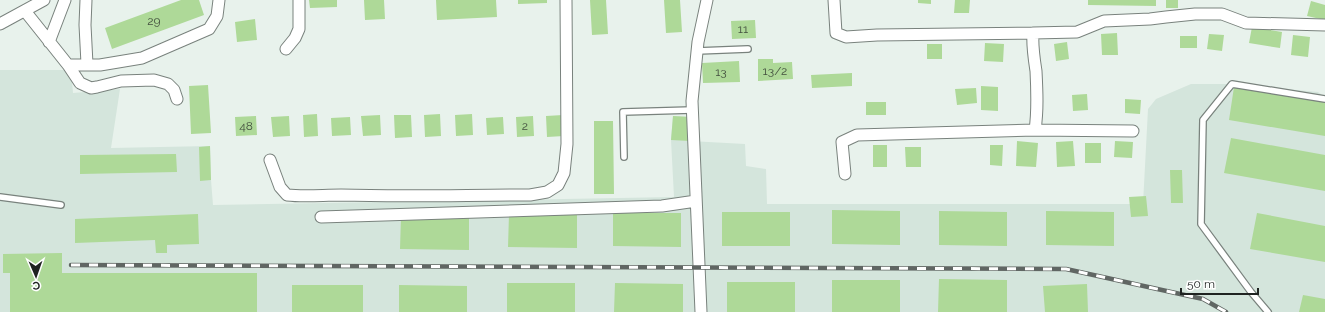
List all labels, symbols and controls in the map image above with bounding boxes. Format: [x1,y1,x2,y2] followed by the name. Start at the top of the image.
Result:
[147,14,161,28] house number: 29
[738,22,748,36] house number: 11
[763,64,787,78] house number: 13/2
[715,65,727,79] house number: 13
[239,119,253,133] house number: 48
[522,119,528,133] house number: 2
[16,256,56,296] north arrow
[1181,270,1258,296] scale bar
[1187,277,1215,291] text: 50 m
[32,279,40,292] text: С

